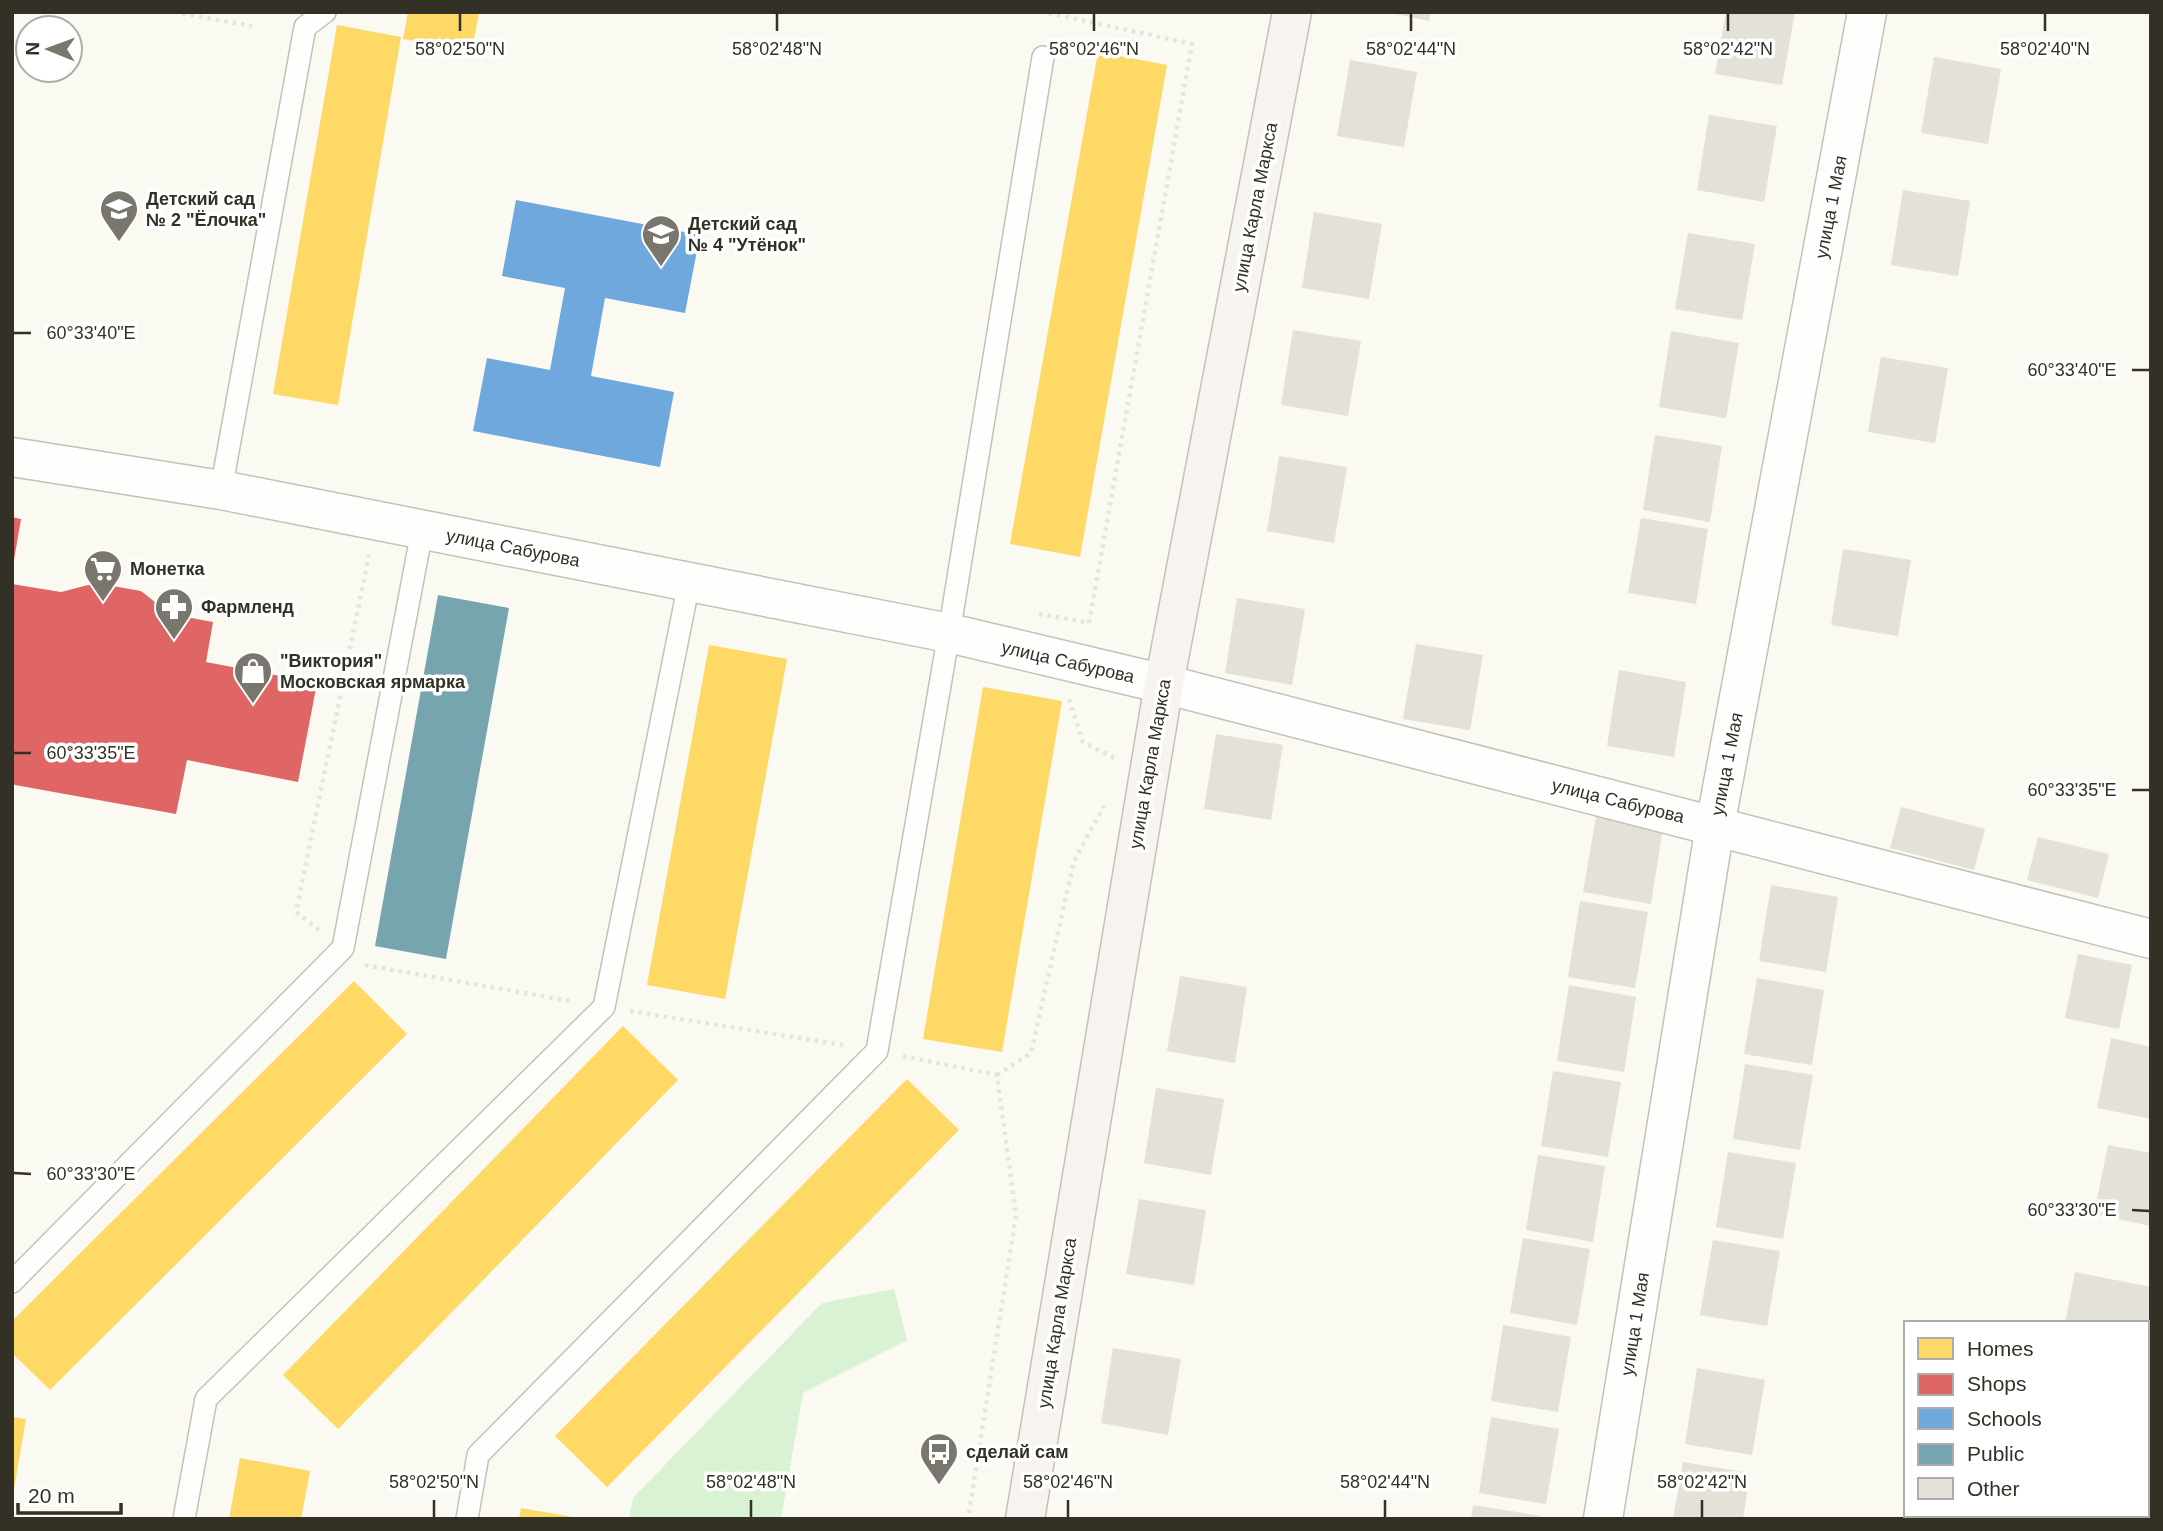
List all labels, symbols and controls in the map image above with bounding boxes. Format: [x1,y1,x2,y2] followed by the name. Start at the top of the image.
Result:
[14,14,84,84] north arrow
[415,39,505,59] text: 58°02'50"N
[732,39,822,59] text: 58°02'48"N
[1049,39,1139,59] text: 58°02'46"N
[1366,39,1456,59] text: 58°02'44"N
[1683,39,1773,59] text: 58°02'42"N
[2000,39,2090,59] text: 58°02'40"N
[22,42,43,56] text: N
[1229,120,1281,293] street label: улица Карла Маркса
[1811,154,1851,260] street label: улица 1 Мая
[98,188,140,243] school or university icon: Детский сад № 2 "Ёлочка"
[146,189,266,230] place label: Детский сад № 2 "Ёлочка"
[640,213,682,268] school or university icon: Детский сад № 4 "Утёнок"
[688,214,806,255] place label: Детский сад № 4 "Утёнок"
[46,323,136,343] text: 60°33'40"E
[2027,360,2117,380] text: 60°33'40"E
[444,525,583,571] street label: улица Сабурова
[82,548,124,603] supermarket icon: Монетка
[130,559,205,579] place label: Монетка
[153,586,195,641] pharmacy icon: Фармленд
[201,597,295,617] place label: Фармленд
[1000,637,1137,687] street label: улица Сабурова
[232,650,274,705] shop icon: "Виктория" Московская ярмарка
[280,651,466,692] place label: "Виктория" Московская ярмарка
[1125,677,1175,851] street label: улица Карла Маркса
[1707,711,1747,817] street label: улица 1 Мая
[46,743,136,763] text: 60°33'35"E
[1550,775,1687,827] street label: улица Сабурова
[2027,780,2117,800] text: 60°33'35"E
[46,1164,136,1184] text: 60°33'30"E
[2027,1200,2117,1220] text: 60°33'30"E
[1034,1235,1080,1410] street label: улица Карла Маркса
[1617,1271,1653,1377] street label: улица 1 Мая
[1904,1321,2149,1517] legend
[1967,1337,2034,1360] text: Homes
[1967,1372,2027,1395] text: Shops
[1967,1407,2042,1430] text: Schools
[918,1431,960,1486] bus stop icon: сделай сам
[966,1442,1069,1462] place label: сделай сам
[1967,1442,2024,1465] text: Public
[18,1472,121,1516] scale bar
[389,1472,479,1492] text: 58°02'50"N
[706,1472,796,1492] text: 58°02'48"N
[1023,1472,1113,1492] text: 58°02'46"N
[1340,1472,1430,1492] text: 58°02'44"N
[1657,1472,1747,1492] text: 58°02'42"N
[1967,1477,2020,1500] text: Other
[28,1484,75,1507] text: 20 m

